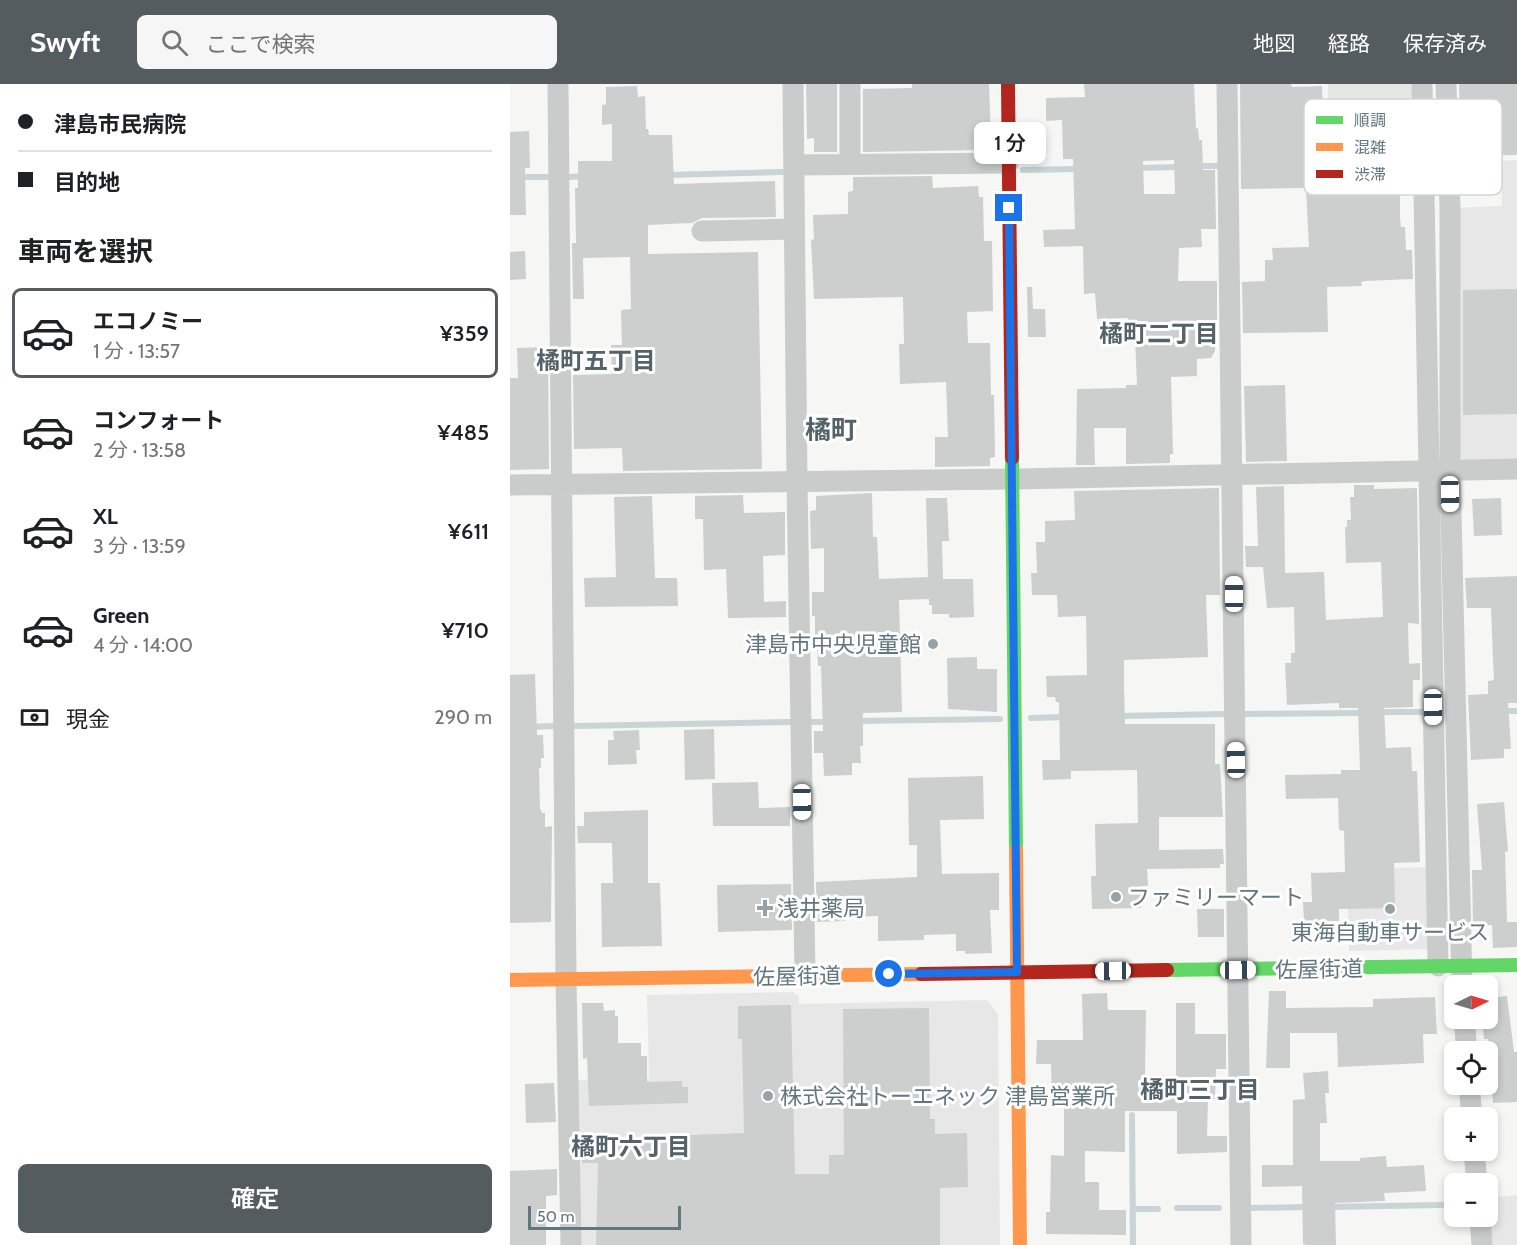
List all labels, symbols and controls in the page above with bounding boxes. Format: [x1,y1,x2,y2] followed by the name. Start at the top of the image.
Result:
[137,15,557,69] search box
[30,25,101,59] text: Swyft
[158,26,191,59] icon: search
[206,31,316,58] text: ここで検索
[1253,31,1295,56] text: 地図
[1328,31,1370,56] text: 経路
[1403,31,1487,56] text: 保存済み
[1304,99,1502,195] legend
[54,111,186,138] text: 津島市民病院
[1354,111,1386,130] text: 順調
[973,121,1045,163] callout: 1 分
[994,131,1026,155] text: 1 分
[1354,138,1386,157] text: 混雑
[1354,165,1386,184] text: 渋滞
[54,169,120,196] text: 目的地
[995,194,1022,221] route end
[18,235,153,268] text: 車両を選択
[21,306,75,360] icon: car
[93,308,203,335] text: エコノミー
[1099,319,1219,348] district label: 橘町二丁目
[440,320,489,347] text: ¥359
[93,339,180,363] text: 1 分 · 13:57
[536,346,656,375] district label: 橘町五丁目
[21,405,75,459] icon: car
[93,407,224,434] text: コンフォート
[805,414,857,446] district label: 橘町
[438,419,489,446] text: ¥485
[93,438,186,462] text: 2 分 · 13:58
[1441,476,1459,512] car
[93,503,118,530] text: XL
[21,504,75,558] icon: car
[448,518,489,545] text: ¥611
[93,534,186,558] text: 3 分 · 13:59
[1225,576,1243,612] car
[93,602,149,629] text: Green
[21,603,75,657] icon: car
[442,617,489,644] text: ¥710
[745,631,921,658] place label: 津島市中央児童館
[93,633,193,657] text: 4 分 · 14:00
[926,637,940,651] marker: 津島市中央児童館
[1424,689,1442,725] car
[18,701,51,734] icon: cash
[434,705,492,729] text: 290 m
[66,706,110,733] text: 現金
[1227,742,1245,778] car
[793,784,811,820] car
[1128,884,1304,911] place label: ファミリーマート
[1109,890,1123,904] marker: ファミリーマート
[777,895,865,922] place label: 浅井薬局
[758,901,772,915] marker: 浅井薬局
[1383,902,1397,916] marker: 東海自動車サービス
[1291,919,1489,946] place label: 東海自動車サービス
[1275,955,1363,984] street label: 佐屋街道
[875,960,902,987] route start
[1220,961,1256,979] car
[753,962,841,991] street label: 佐屋街道
[1095,962,1131,980] car
[1444,975,1498,1029] north arrow
[1444,975,1498,1227] map controls
[1444,1041,1498,1095] button: locate
[1140,1075,1260,1104] district label: 橘町三丁目
[780,1083,1115,1110] place label: 株式会社トーエネック 津島営業所
[761,1089,775,1103] marker: 株式会社トーエネック 津島営業所
[1444,1107,1498,1161] button: +
[571,1132,691,1161] district label: 橘町六丁目
[18,1164,492,1233] button: 確定
[1444,1173,1498,1227] button: −
[528,1203,681,1230] scale bar
[537,1207,574,1226] text: 50 m

